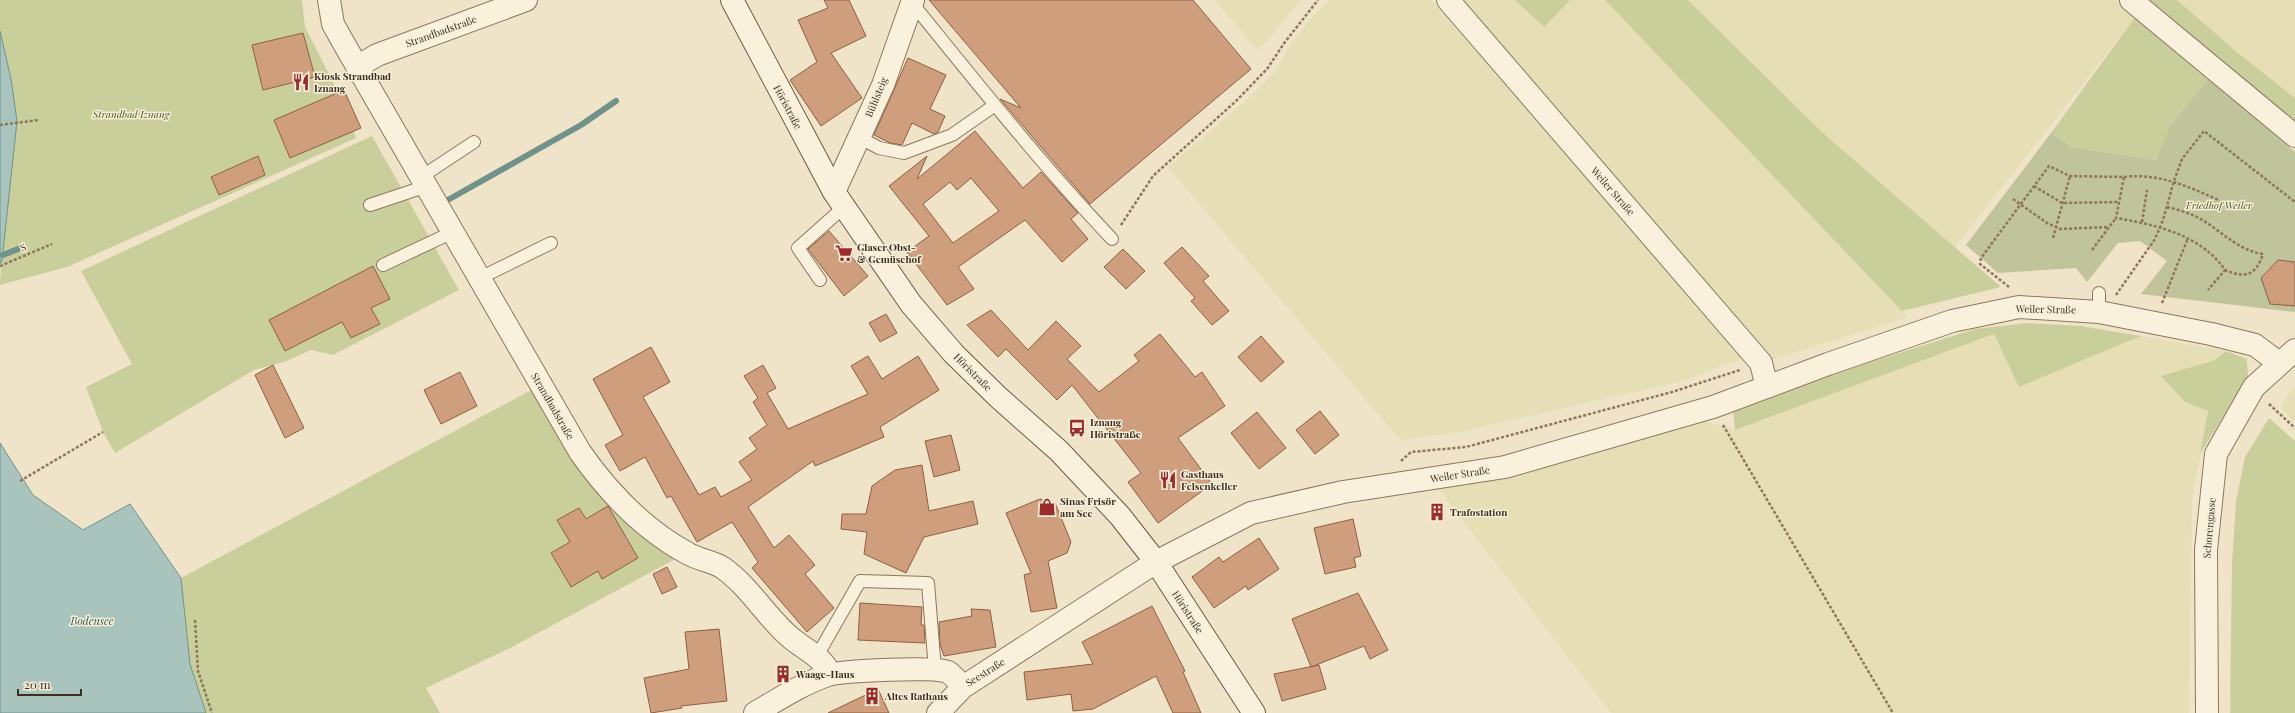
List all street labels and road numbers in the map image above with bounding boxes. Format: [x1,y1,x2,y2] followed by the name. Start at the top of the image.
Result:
[403,12,479,50] street label: Strandbadstraße
[861,74,891,119] street label: Bühlsteig
[770,82,806,132] street label: Höristraße
[1587,163,1638,218] street label: Weiler Straße
[18,240,28,254] street label: S
[2015,301,2076,317] street label: Weiler Straße
[951,350,995,394] street label: Höristraße
[528,370,578,442] street label: Strandbadstraße
[1428,462,1491,486] street label: Weiler Straße
[2199,497,2219,559] street label: Schorengasse
[1169,588,1207,636] street label: Höristraße
[963,654,1007,690] street label: Seestraße

